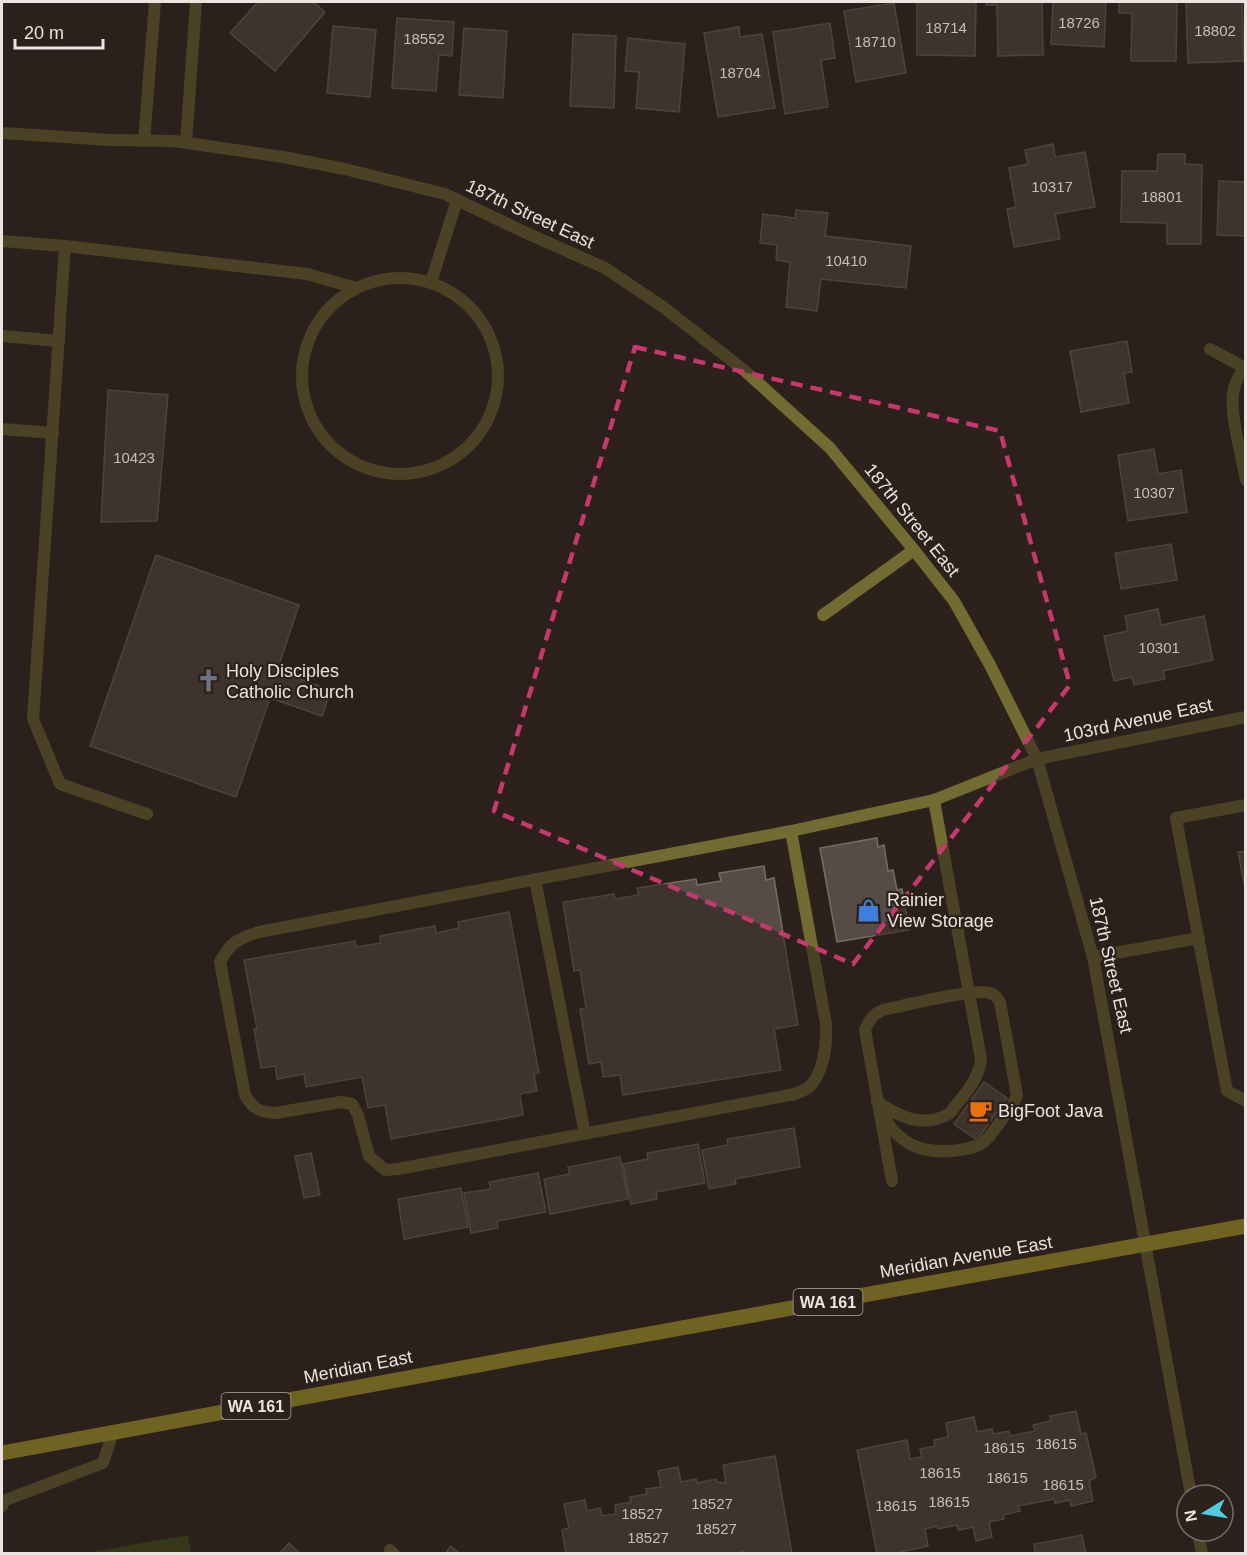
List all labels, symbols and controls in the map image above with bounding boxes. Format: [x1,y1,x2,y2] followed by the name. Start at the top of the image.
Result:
[15,12,104,50] scale bar
[1058,14,1100,31] house number: 18726
[925,19,967,36] house number: 18714
[1194,22,1236,39] house number: 18802
[24,23,64,43] text: 20 m
[403,30,445,47] house number: 18552
[854,33,896,50] house number: 18710
[719,64,761,81] house number: 18704
[463,176,597,252] street label: 187th Street East
[1031,178,1073,195] house number: 10317
[1141,188,1183,205] house number: 18801
[825,252,867,269] house number: 10410
[113,449,155,466] house number: 10423
[860,460,964,580] street label: 187th Street East
[1133,484,1175,501] house number: 10307
[1138,639,1180,656] house number: 10301
[226,661,354,702] place label: Holy Disciples Catholic Church
[195,668,221,694] church icon: Holy Disciples Catholic Church
[1062,694,1214,746] street label: 103rd Avenue East
[887,890,994,931] place label: Rainier View Storage
[1086,895,1136,1035] street label: 187th Street East
[856,897,882,923] shop icon: Rainier View Storage
[967,1098,993,1124] cafe icon: BigFoot Java
[998,1101,1104,1121] place label: BigFoot Java
[878,1232,1054,1282] street label: Meridian Avenue East
[794,1289,862,1315] road number: WA 161
[302,1347,414,1387] street label: Meridian East
[222,1393,290,1419] road number: WA 161
[1035,1435,1077,1452] house number: 18615
[983,1439,1025,1456] house number: 18615
[919,1464,961,1481] house number: 18615
[986,1469,1028,1486] house number: 18615
[1042,1476,1084,1493] house number: 18615
[1175,1483,1235,1543] north arrow
[928,1493,970,1510] house number: 18615
[691,1495,733,1512] house number: 18527
[875,1497,917,1514] house number: 18615
[621,1505,663,1522] house number: 18527
[1181,1508,1200,1523] text: N
[695,1520,737,1537] house number: 18527
[627,1529,669,1546] house number: 18527

